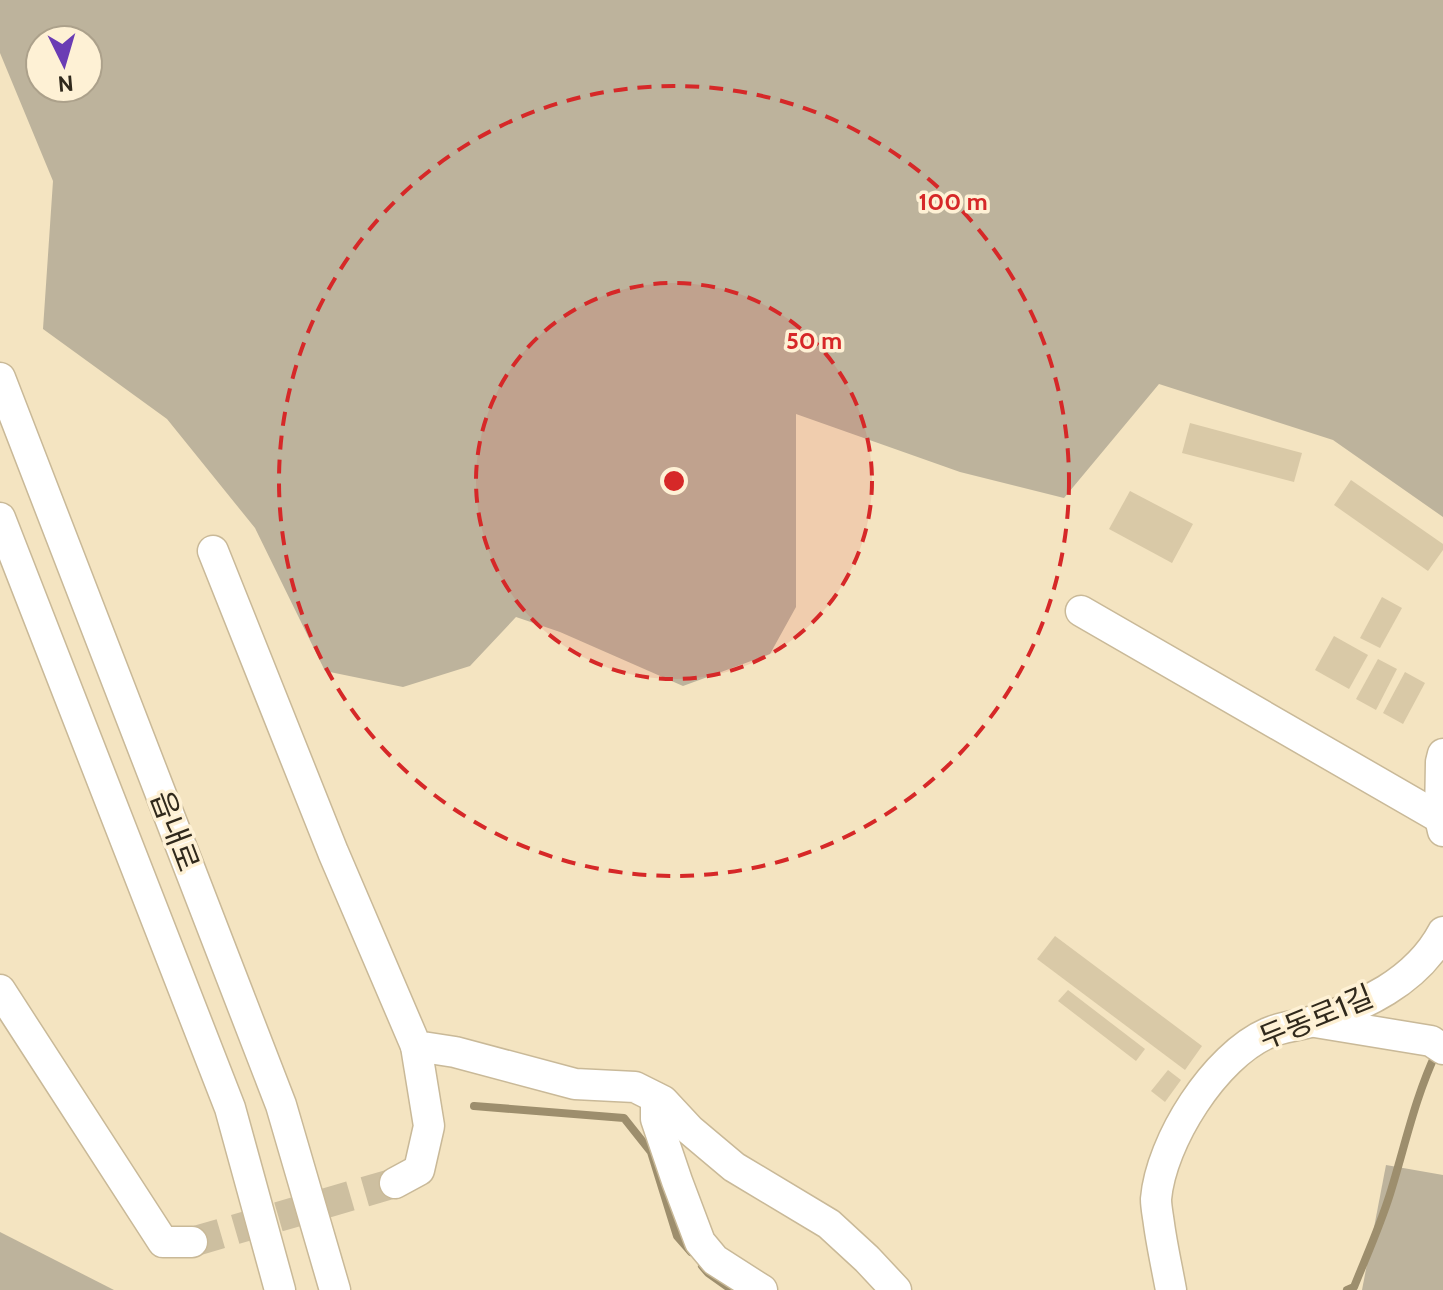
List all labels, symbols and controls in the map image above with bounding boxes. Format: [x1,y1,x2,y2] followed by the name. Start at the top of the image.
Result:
[24,24,104,104] north arrow
[57,69,75,98] text: N
[918,187,988,216] text: 100 m
[786,326,842,355] text: 50 m
[660,467,688,495] centre of rings
[143,786,207,876] street label: 읍내로
[1253,977,1379,1057] street label: 두동로1길

